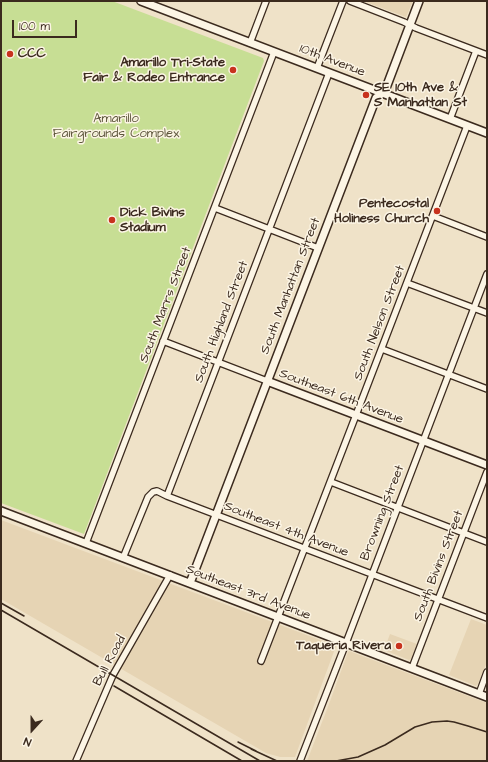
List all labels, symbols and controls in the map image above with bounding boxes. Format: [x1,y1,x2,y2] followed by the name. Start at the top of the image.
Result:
[14,12,79,38] scale bar
[19,18,50,35] text: 100 m
[297,41,367,81] street label: 10th Avenue
[18,46,46,62] place label: CCC
[5,49,15,59] marker: CCC
[83,55,225,86] place label: Amarillo Tri-State Fair & Rodeo Entrance
[228,65,238,75] marker: Amarillo Tri-State Fair & Rodeo Entrance
[374,80,467,111] place label: SE 10th Ave & S Manhattan St
[361,90,371,100] marker: SE 10th Ave & S Manhattan St
[53,111,179,142] park label: Amarillo Fairgrounds Complex
[334,196,429,227] place label: Pentecostal Holiness Church
[120,205,185,236] place label: Dick Bivins Stadium
[432,206,442,216] marker: Pentecostal Holiness Church
[107,215,117,225] marker: Dick Bivins Stadium
[258,216,324,356] street label: South Manhattan Street
[137,245,195,365] street label: South Marrs Street
[192,259,252,385] street label: South Highland Street
[351,263,409,383] street label: South Nelson Street
[277,366,405,428] street label: Southeast 6th Avenue
[358,463,408,563] street label: Browning Street
[221,499,351,561] street label: Southeast 4th Avenue
[411,508,467,624] street label: South Bivins Street
[183,562,313,624] street label: Southeast 3rd Avenue
[90,633,130,689] street label: Bull Road
[296,638,391,654] place label: Taqueria Rivera
[394,641,404,651] marker: Taqueria Rivera
[12,710,52,750] north arrow
[22,733,33,750] text: N

